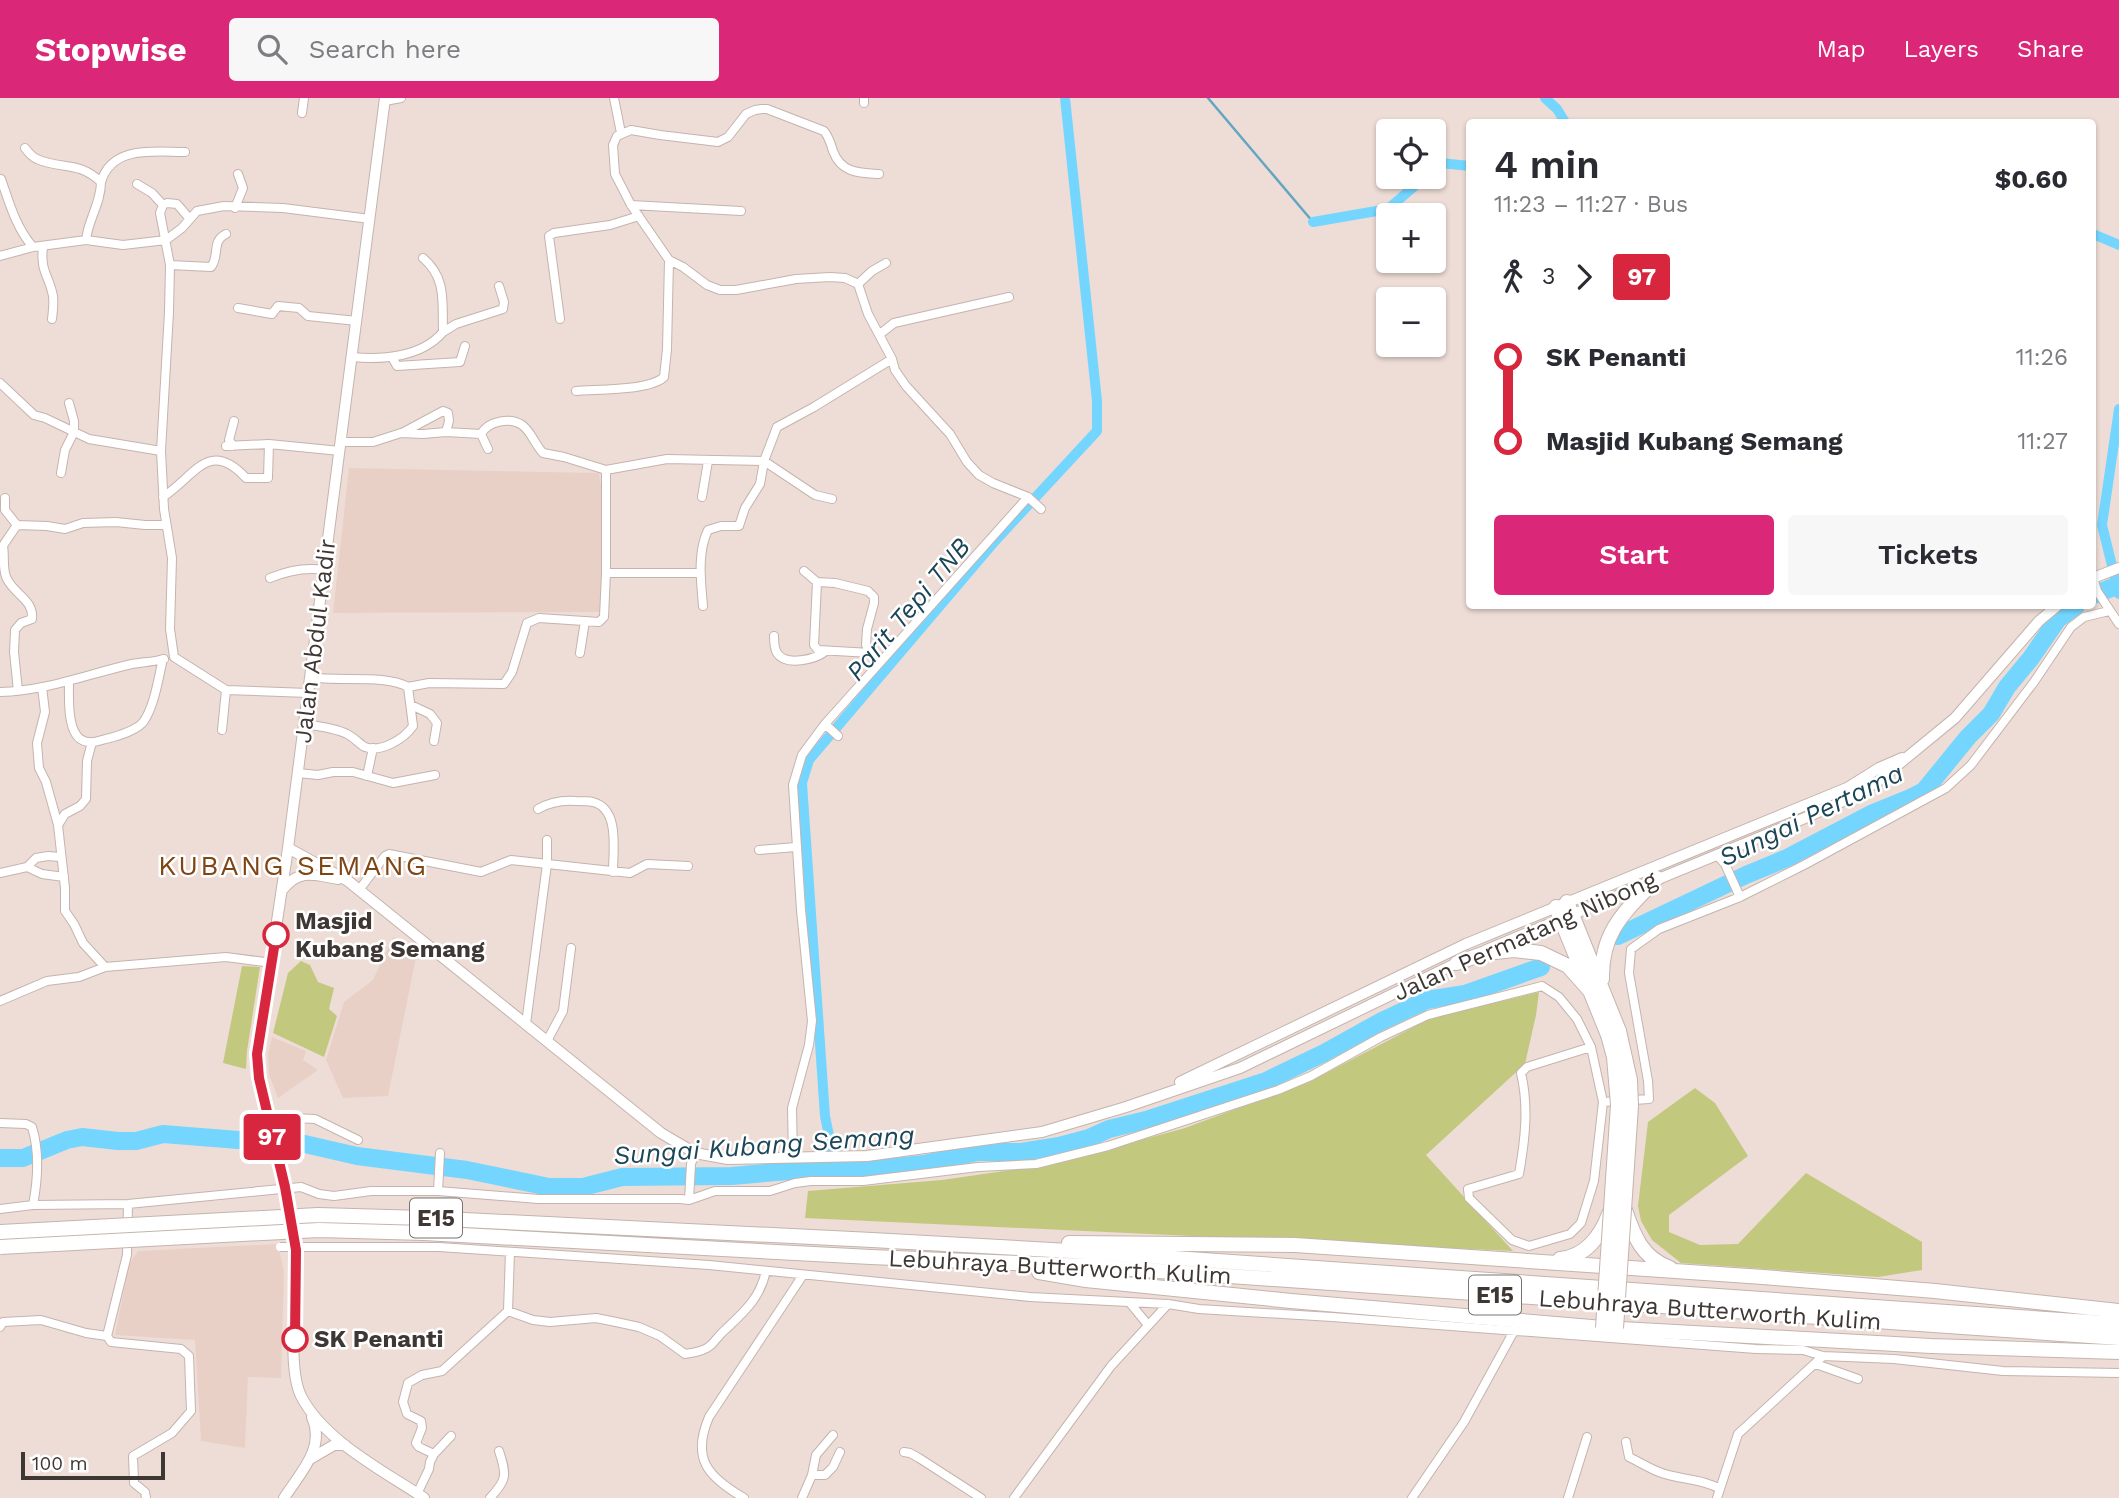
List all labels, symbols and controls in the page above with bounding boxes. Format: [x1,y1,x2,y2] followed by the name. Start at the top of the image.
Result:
[229,18,719,81] search box
[35,30,187,69] text: Stopwise
[253,30,291,68] icon: search
[309,34,461,64] text: Search here
[1817,35,1865,63] text: Map
[1903,35,1979,63] text: Layers
[2017,35,2084,63] text: Share
[1376,119,1446,357] map controls
[1376,119,1446,189] button: locate
[1494,143,1600,187] text: 4 min
[1995,164,2068,194] text: $0.60
[1494,191,1688,218] text: 11:23 – 11:27 · Bus
[1376,203,1446,273] button: +
[1494,258,1532,296] icon: walk
[1565,258,1603,296] icon: forward
[1542,263,1555,290] text: 3
[1627,263,1656,291] text: 97
[1376,287,1446,357] button: −
[1546,342,1686,372] text: SK Penanti
[2016,344,2068,371] text: 11:26
[1546,426,1843,456] text: Masjid Kubang Semang
[2017,428,2068,455] text: 11:27
[1494,515,1774,595] button: Start
[1788,515,2068,595] button: Tickets
[840,532,976,686] water label: Parit Tepi TNB
[289,537,341,745] street label: Jalan Abdul Kadir
[1714,757,1908,873] water label: Sungai Pertama
[158,849,428,882] district label: KUBANG SEMANG
[1389,865,1661,1007] street label: Jalan Permatang Nibong
[295,907,485,963] place label: Masjid Kubang Semang
[263,922,289,948] marker: Masjid Kubang Semang
[240,1114,304,1160] line badge: 97
[612,1119,916,1170] water label: Sungai Kubang Semang
[258,1123,286,1151] text: 97
[410,1198,462,1238] road number: E15
[888,1244,1232,1290] street label: Lebuhraya Butterworth Kulim
[1469,1276,1521,1314] road number: E15
[1538,1284,1882,1336] street label: Lebuhraya Butterworth Kulim
[314,1325,443,1353] place label: SK Penanti
[282,1326,308,1352] marker: SK Penanti
[21,1449,164,1481] scale bar
[32,1452,88,1475] text: 100 m

